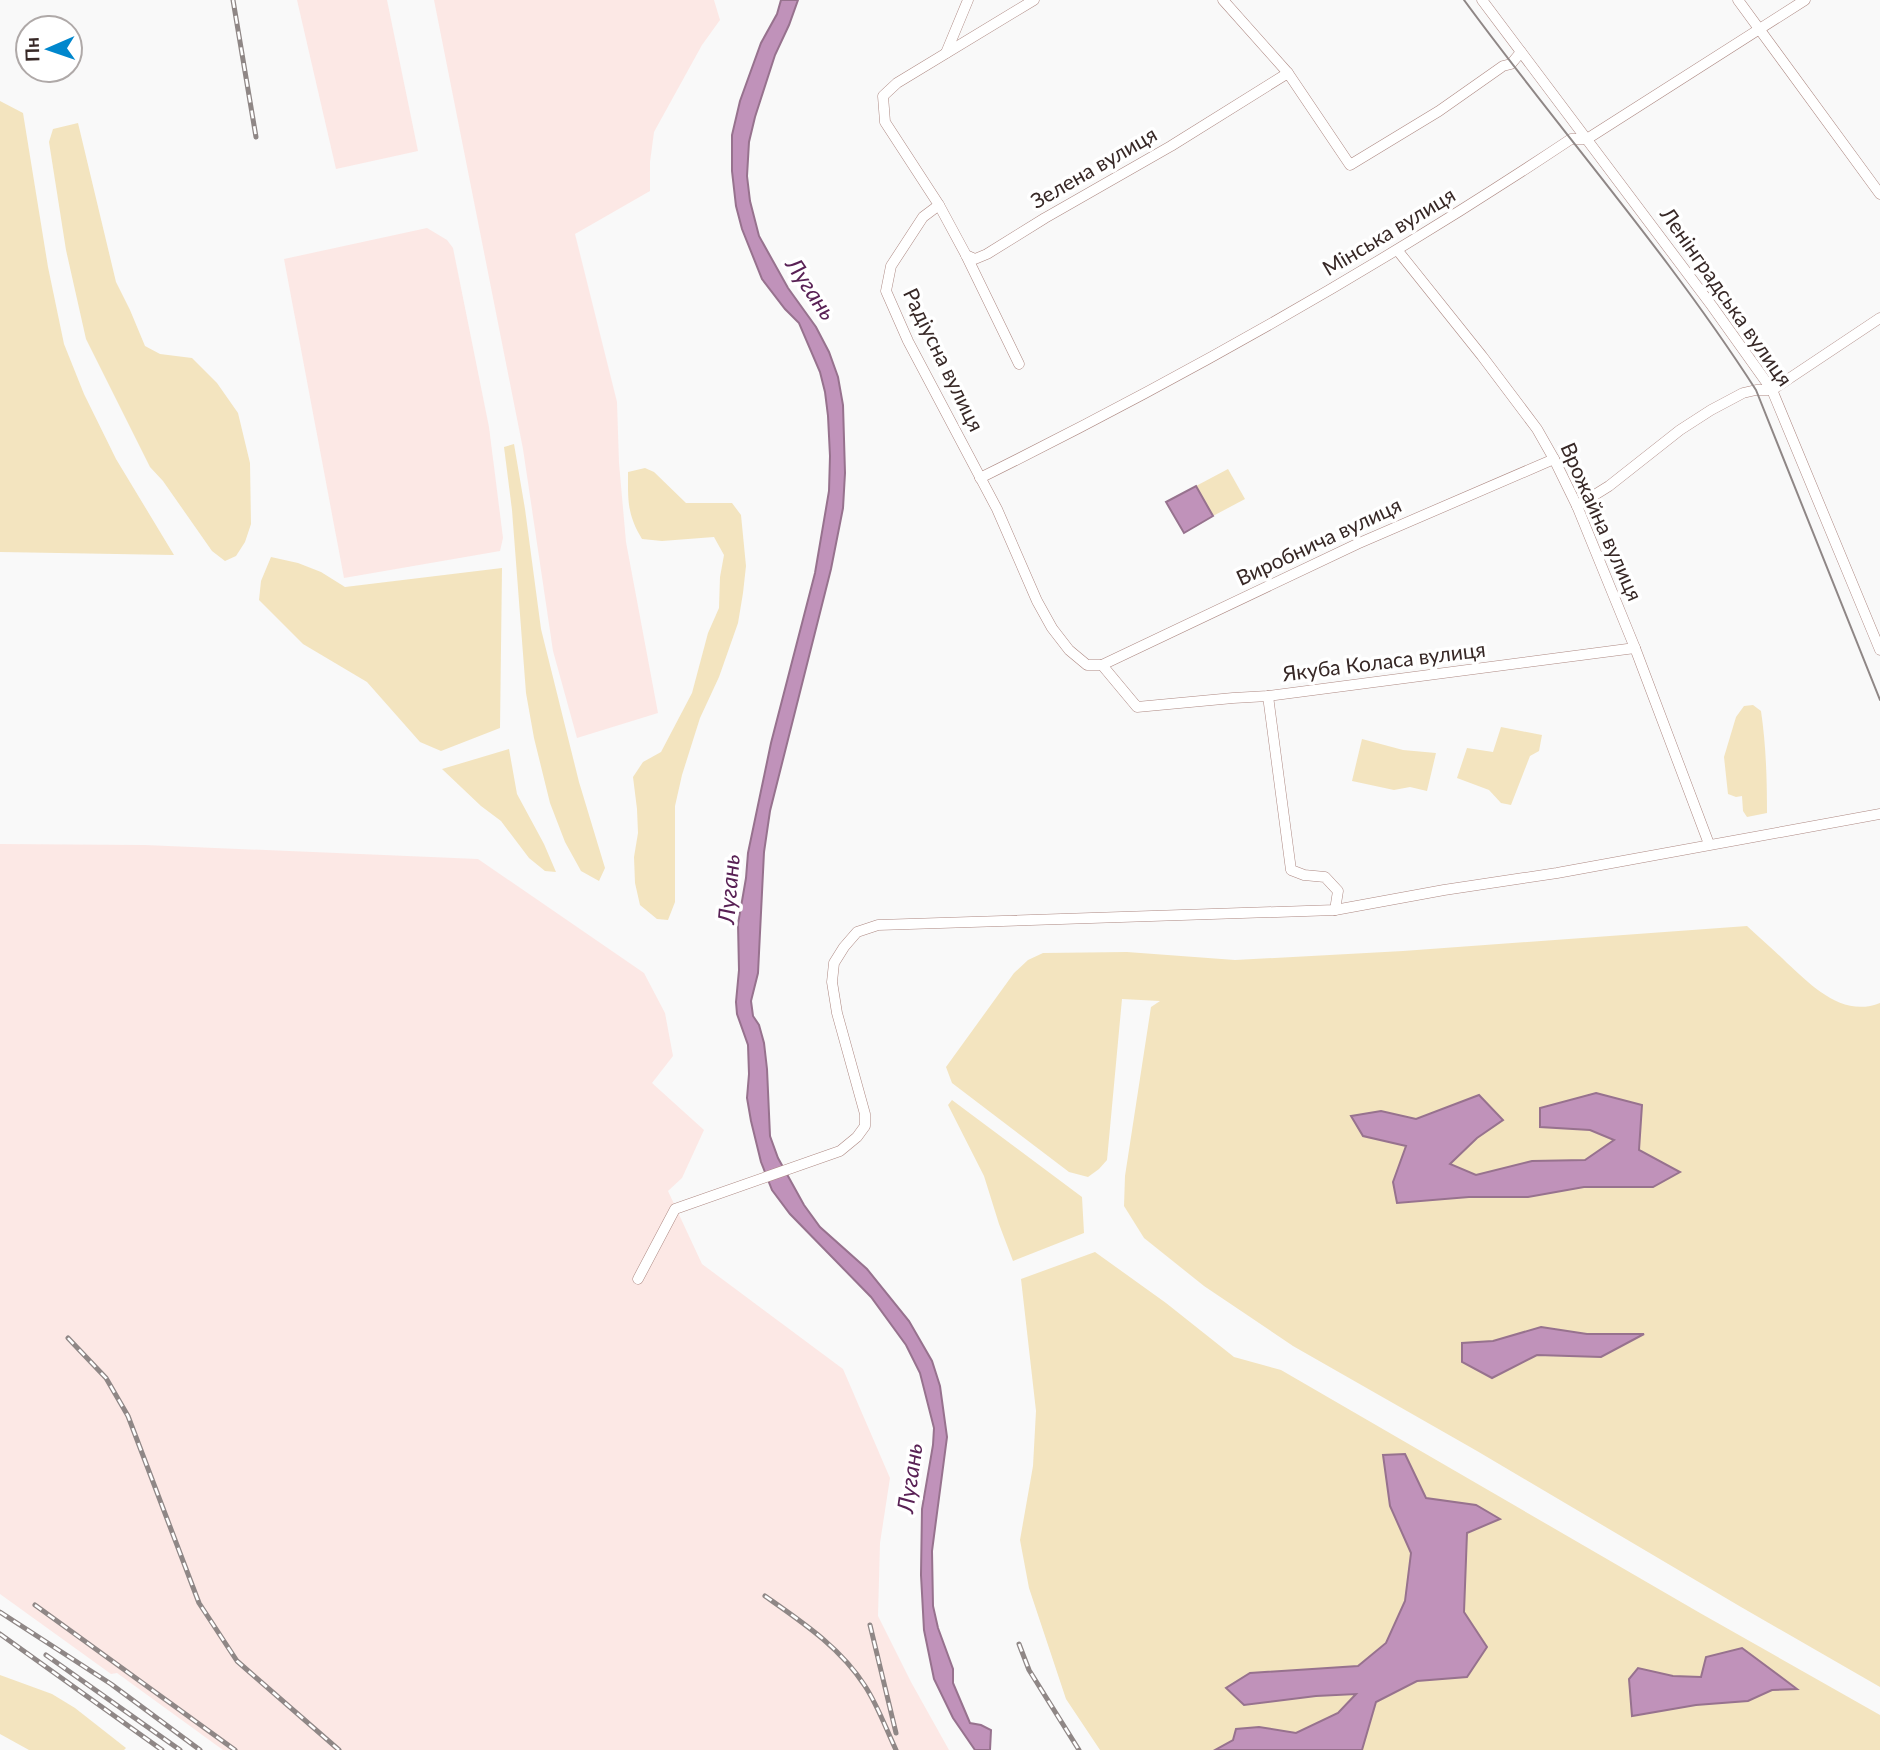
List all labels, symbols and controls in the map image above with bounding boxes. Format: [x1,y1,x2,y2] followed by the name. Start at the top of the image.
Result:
[14,14,84,84] north arrow
[20,37,43,62] text: Пн
[1026,121,1161,213] street label: Зелена вулиця
[1317,181,1459,280] street label: Мінська вулиця
[1655,201,1798,390] street label: Ленінградська вулиця
[780,251,843,325] water label: Лугань
[899,284,990,435] street label: Радіусна вулиця
[1556,438,1649,604] street label: Врожайна вулиця
[1232,491,1405,590] street label: Виробнича вулиця
[1280,636,1487,685] street label: Якуба Коласа вулиця
[711,853,745,926] water label: Лугань
[890,1441,928,1515] water label: Лугань

